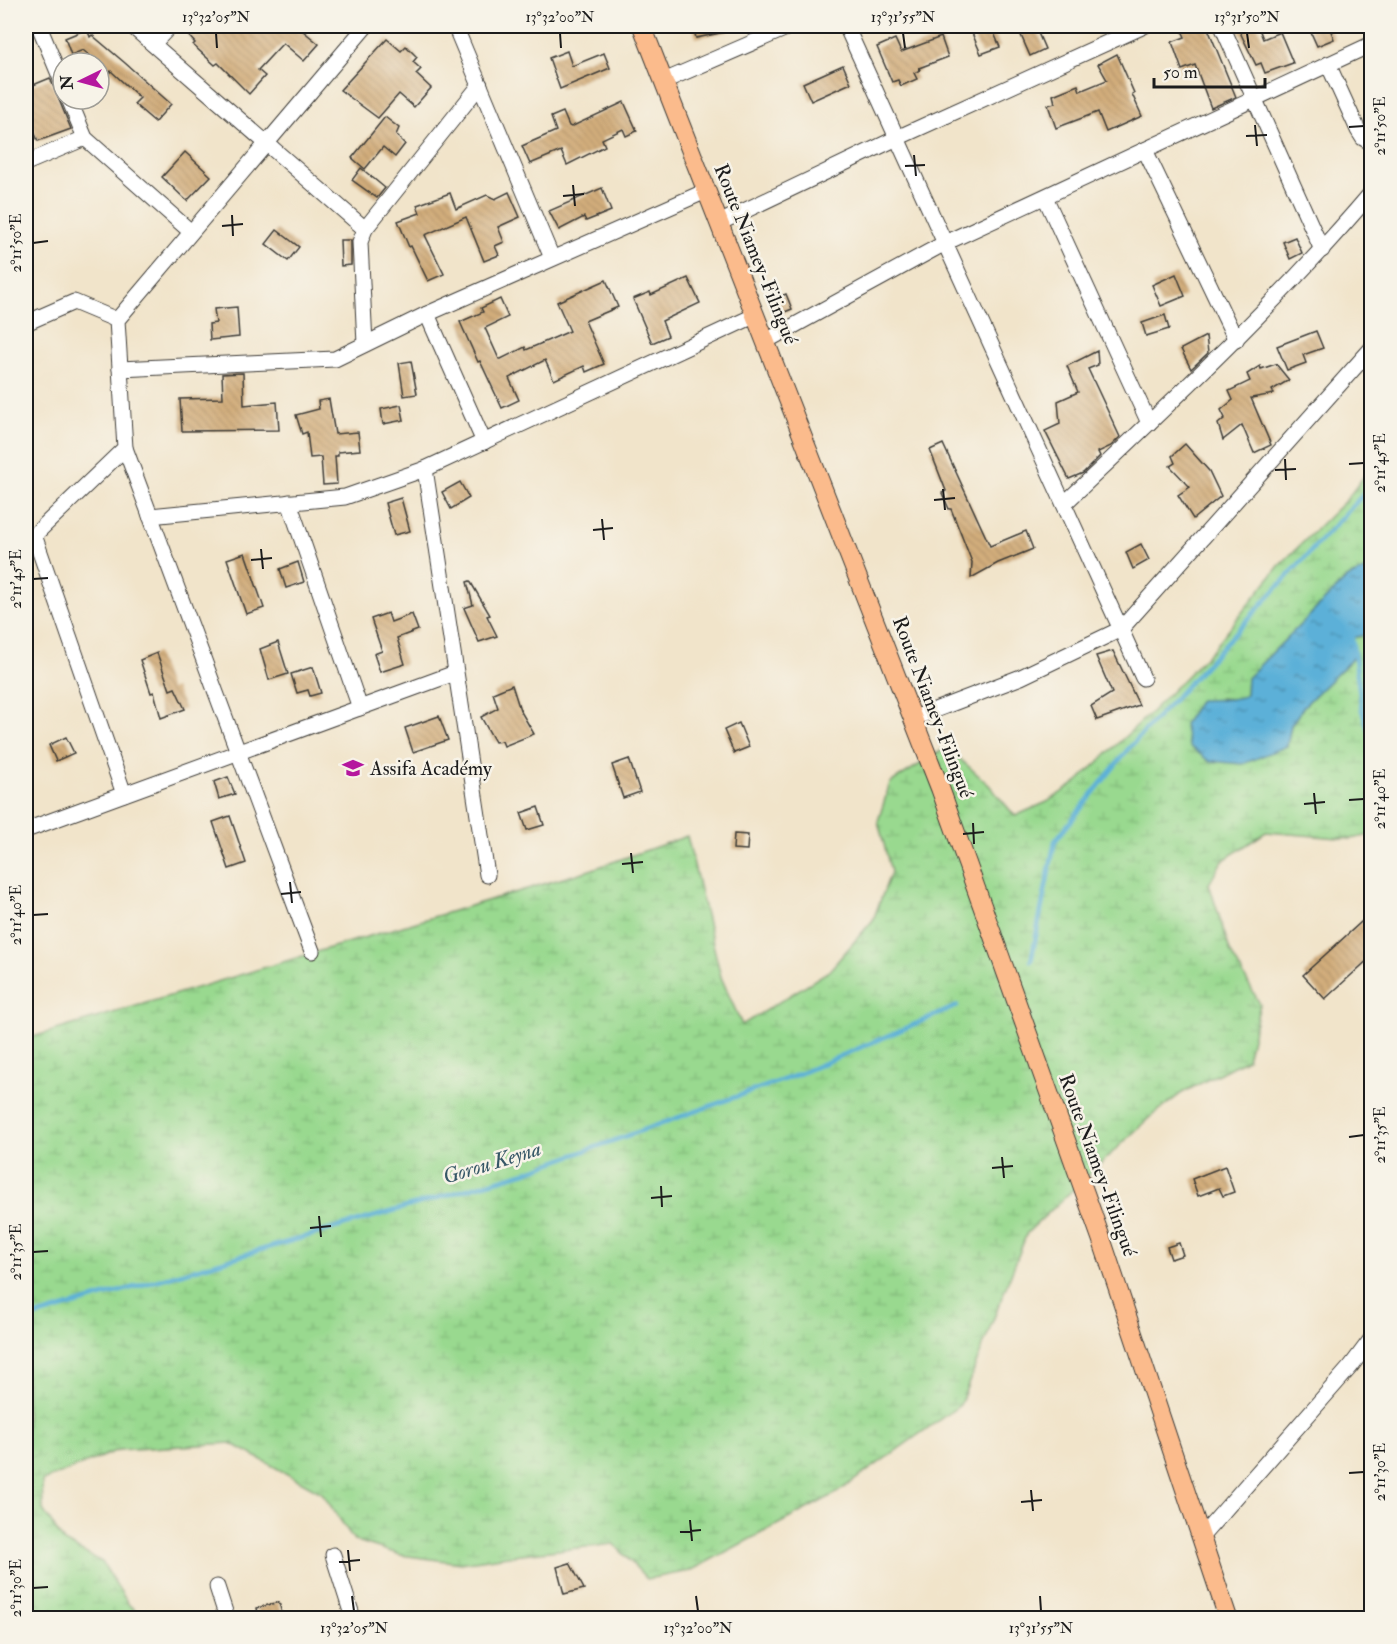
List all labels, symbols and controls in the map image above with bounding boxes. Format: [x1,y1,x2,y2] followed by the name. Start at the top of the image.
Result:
[182,8,251,27] text: 13°32'05"N
[526,8,595,27] text: 13°32'00"N
[871,8,936,27] text: 13°31'55"N
[1214,8,1280,27] text: 13°31'50"N
[51,51,111,111] north arrow
[1154,51,1265,89] scale bar
[1163,61,1198,84] text: 50 m
[56,74,78,91] text: N
[1371,96,1390,155] text: 2°11'50"E
[708,160,804,349] street label: Route Niamey-Filingué
[7,213,26,272] text: 2°11'50"E
[1371,433,1390,493] text: 2°11'45"E
[7,549,26,609] text: 2°11'45"E
[887,613,979,802] street label: Route Niamey-Filingué
[341,756,365,780] school or university icon: Assifa Académy
[369,756,493,781] place label: Assifa Académy
[1371,769,1390,829] text: 2°11'40"E
[7,885,26,945] text: 2°11'40"E
[1053,1070,1143,1260] street label: Route Niamey-Filingué
[1371,1106,1390,1164] text: 2°11'35"E
[440,1135,545,1191] water label: Gorou Keyna
[7,1223,26,1281] text: 2°11'35"E
[1371,1443,1390,1501] text: 2°11'30"E
[7,1559,26,1617] text: 2°11'30"E
[320,1619,389,1638] text: 13°32'05"N
[664,1619,733,1638] text: 13°32'00"N
[1009,1619,1074,1638] text: 13°31'55"N

